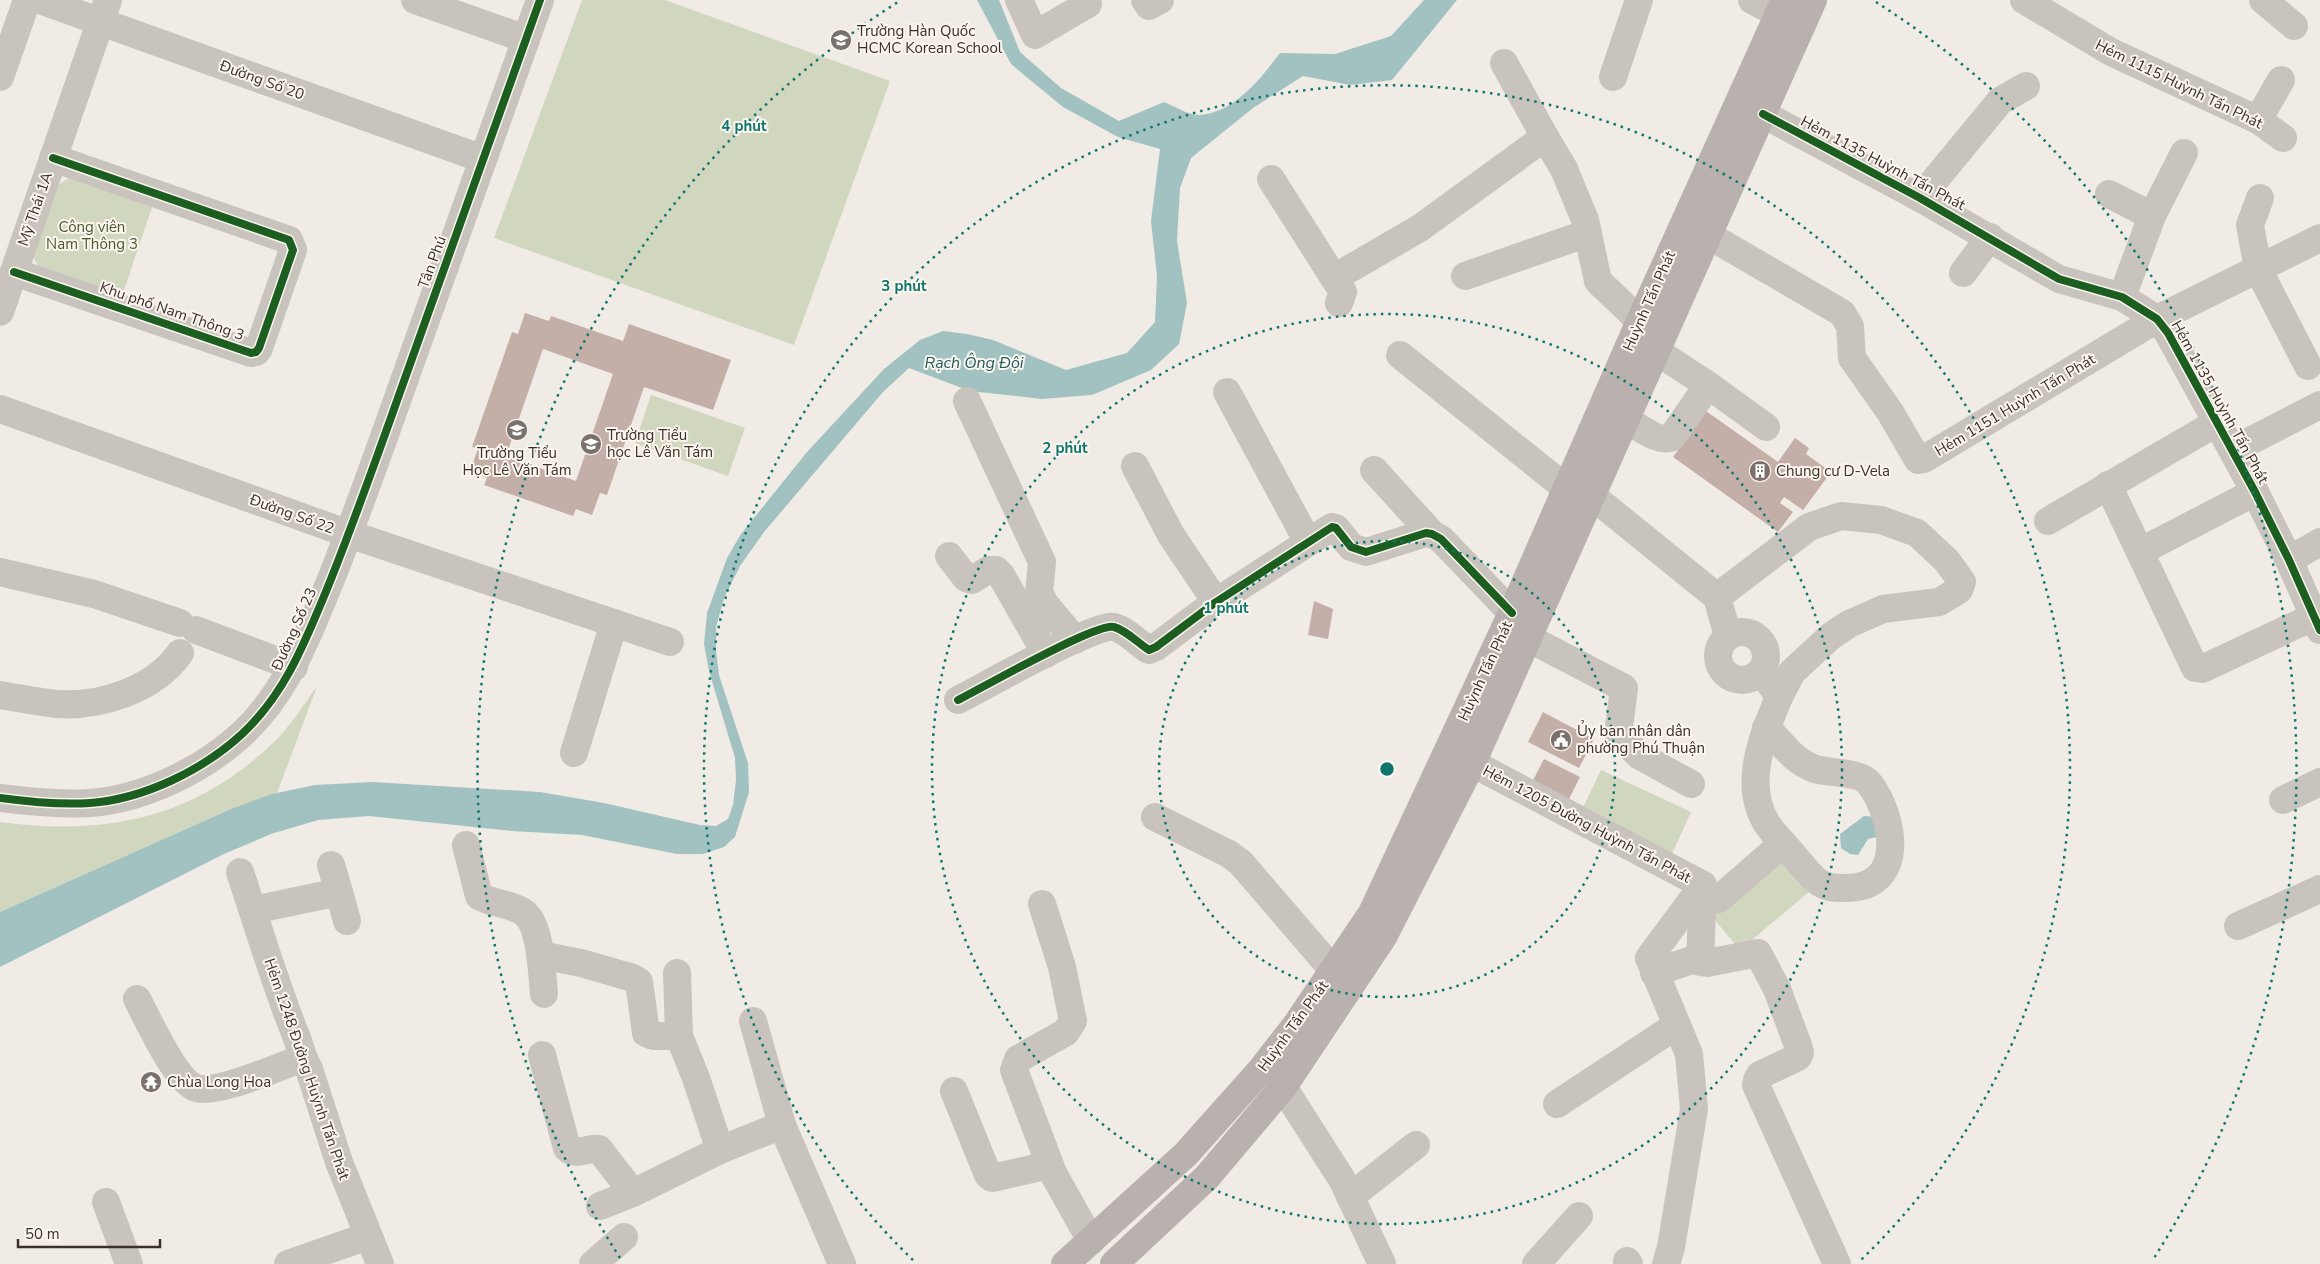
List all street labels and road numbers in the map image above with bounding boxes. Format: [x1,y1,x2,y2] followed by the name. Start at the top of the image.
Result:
[2092,35,2267,134] street label: Hẻm 1115 Huỳnh Tấn Phát
[216,55,307,105] street label: Đường Số 20
[1797,111,1969,215] street label: Hẻm 1135 Huỳnh Tấn Phát
[13,169,57,249] street label: Mỹ Thái 1A
[413,233,451,291] street label: Tân Phú
[1618,247,1680,354] street label: Huỳnh Tấn Phát
[97,277,247,345] street label: Khu phố Nam Thông 3
[2167,317,2274,488] street label: Hẻm 1135 Huỳnh Tấn Phát
[1931,349,2100,461] street label: Hẻm 1151 Huỳnh Tấn Phát
[246,489,337,539] street label: Đường Số 22
[266,585,321,674] street label: Đường Số 23
[1453,617,1517,724] street label: Huỳnh Tấn Phát
[1480,761,1695,888] street label: Hẻm 1205 Đường Huỳnh Tấn Phát
[260,956,355,1183] street label: Hẻm 1248 Đường Huỳnh Tấn Phát
[1253,976,1333,1076] street label: Huỳnh Tấn Phát

